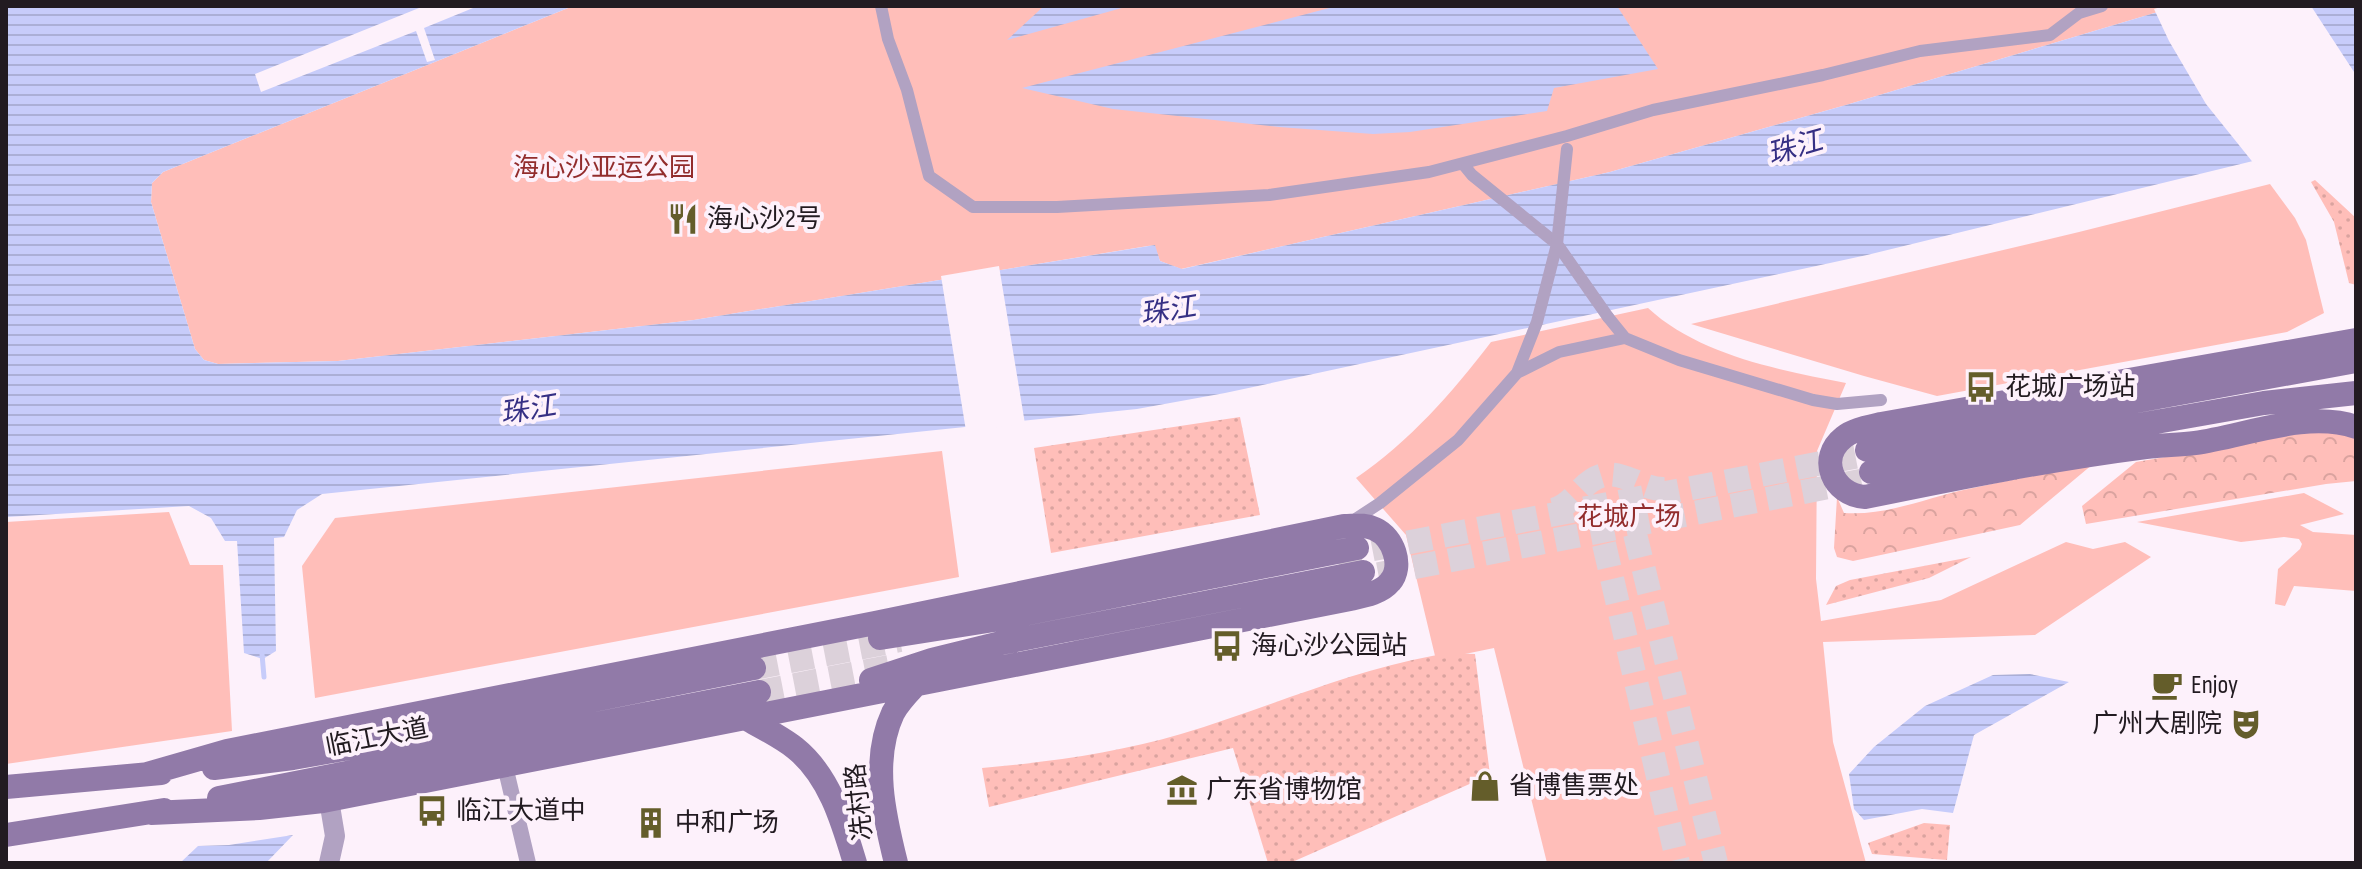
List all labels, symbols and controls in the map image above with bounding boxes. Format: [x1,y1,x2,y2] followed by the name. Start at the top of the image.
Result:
[1764,124,1829,172] water label: 珠江
[513,153,695,184] park label: 海心沙亚运公园
[666,202,700,236] restaurant icon: 海心沙2号
[707,204,822,235] place label: 海心沙2号
[1138,290,1201,332] water label: 珠江
[1964,370,1998,404] bus stop icon: 花城广场站
[2005,372,2135,403] place label: 花城广场站
[498,389,561,431] water label: 珠江
[1577,502,1681,533] park label: 花城广场
[1210,629,1244,663] bus stop icon: 海心沙公园站
[1251,631,1407,662] place label: 海心沙公园站
[2150,668,2184,702] cafe icon: Enjoy
[2191,670,2238,701] place label: Enjoy
[2229,707,2263,741] theatre icon: 广州大剧院
[2092,709,2222,740] place label: 广州大剧院
[323,713,431,763] street label: 临江大道
[841,762,879,842] street label: 冼村路
[1468,769,1502,803] shop icon: 省博售票处
[1509,771,1639,802] place label: 省博售票处
[1165,773,1199,807] museum icon: 广东省博物馆
[1206,775,1362,806] place label: 广东省博物馆
[415,794,449,828] bus stop icon: 临江大道中
[456,796,586,827] place label: 临江大道中
[634,806,668,840] building icon: 中和广场
[675,808,779,839] place label: 中和广场

